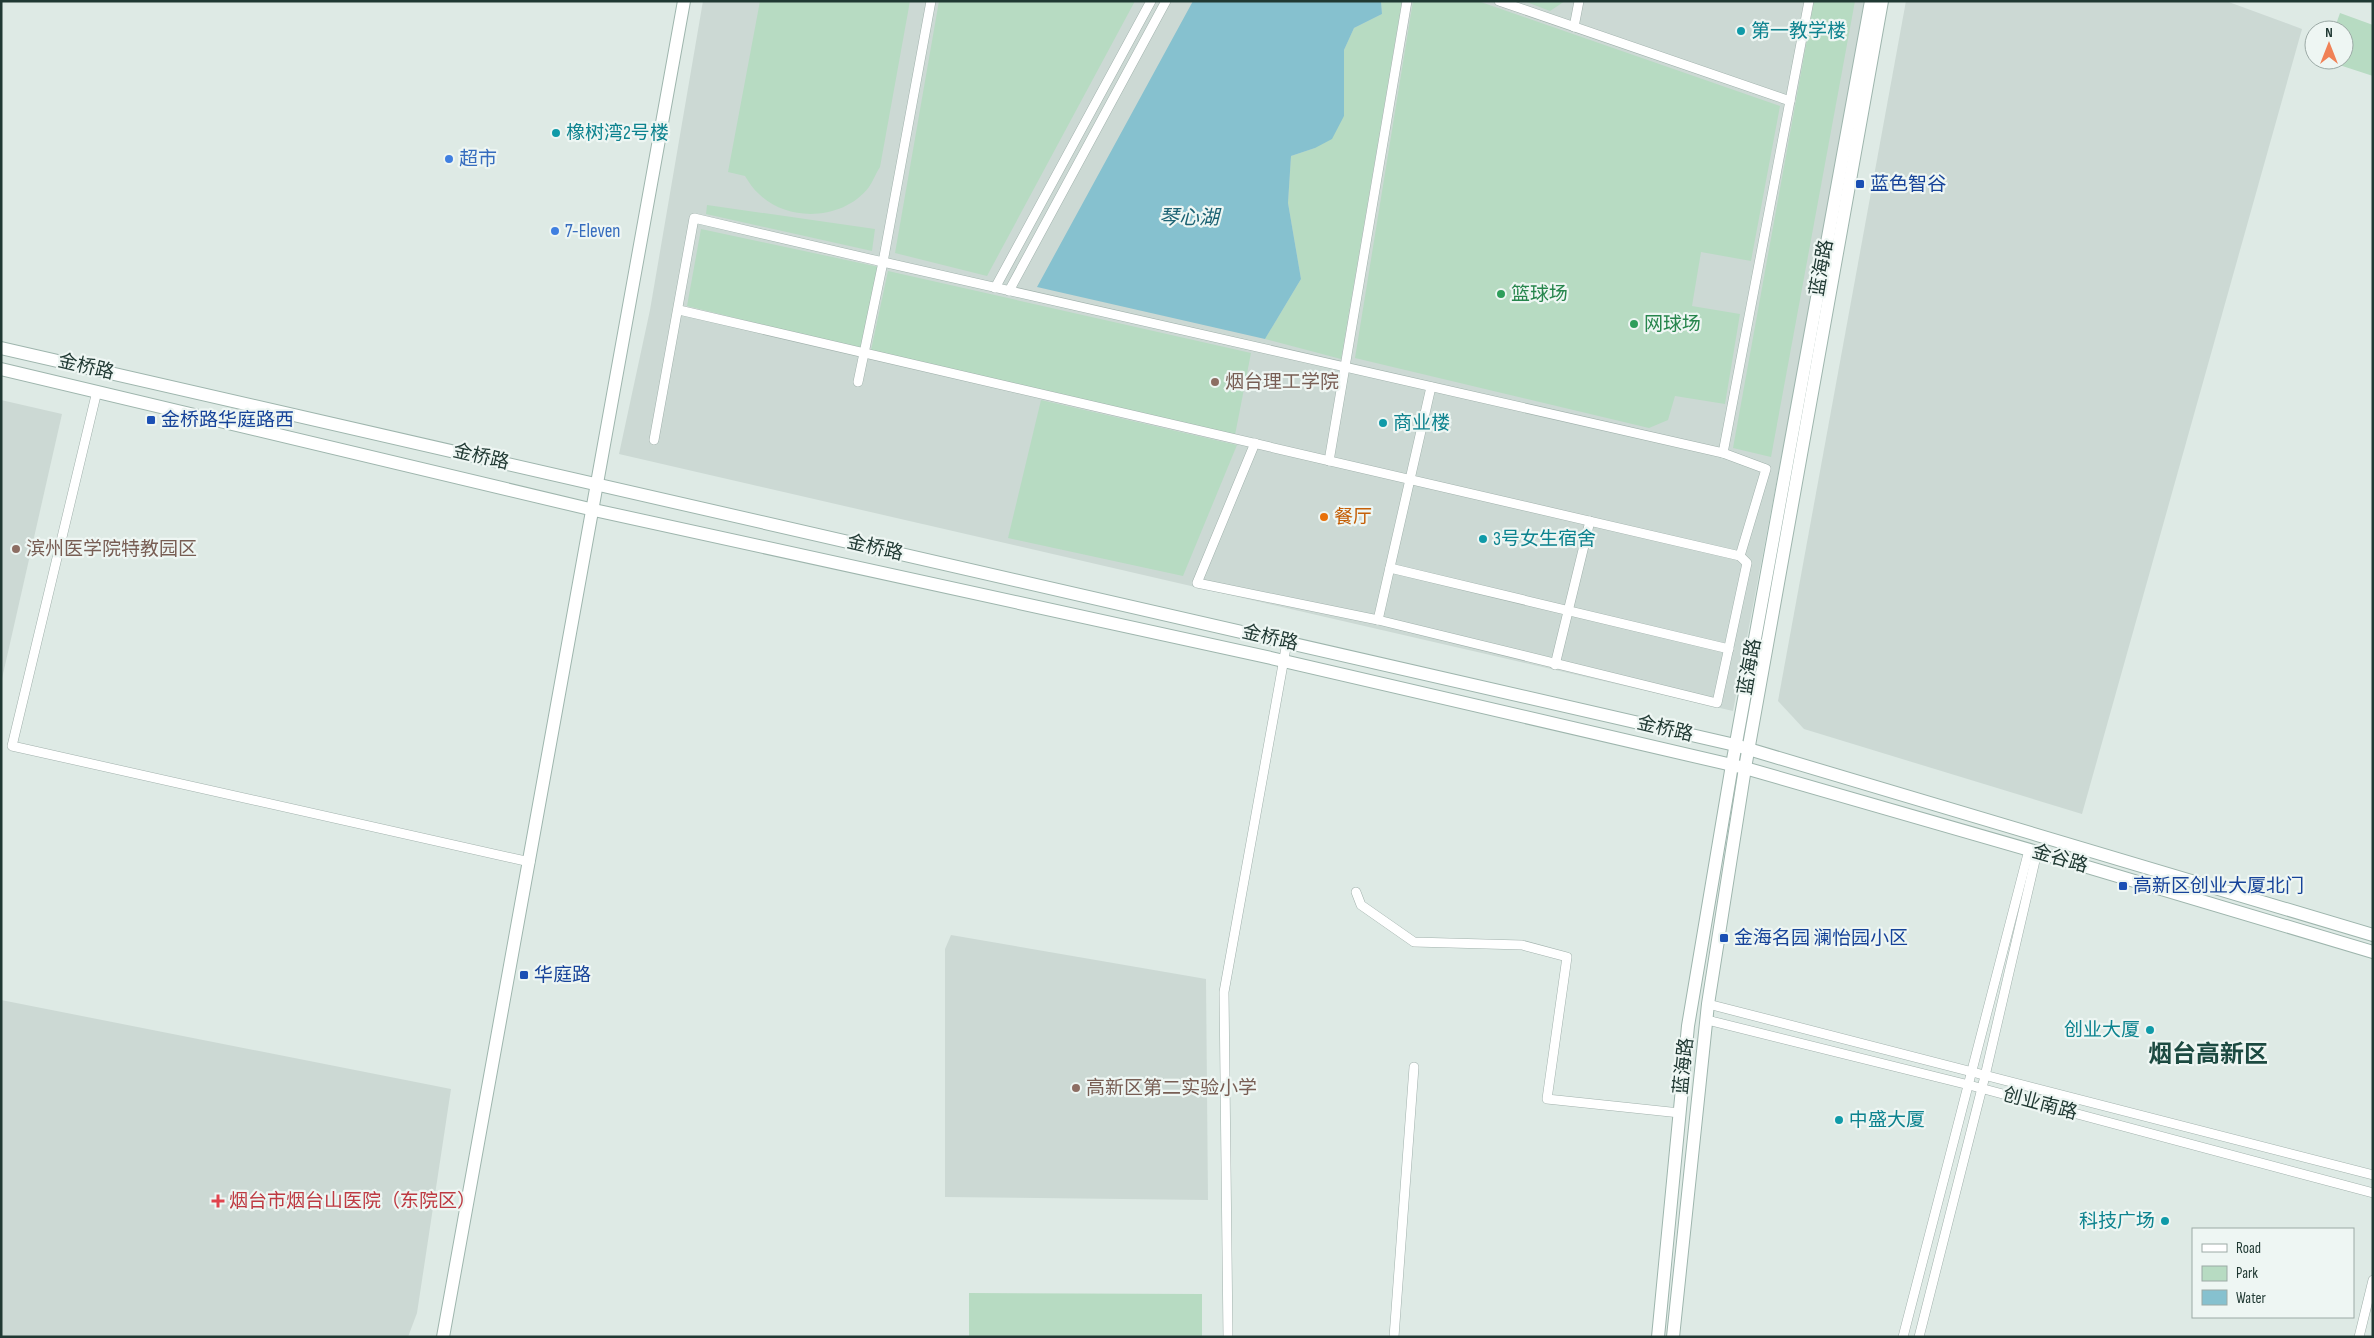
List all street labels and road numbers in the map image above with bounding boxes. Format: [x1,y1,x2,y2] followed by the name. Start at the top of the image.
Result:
[1806,238,1838,298] street label: 蓝海路
[56,349,116,385] street label: 金桥路
[451,439,511,475] street label: 金桥路
[845,530,905,566] street label: 金桥路
[1240,620,1300,656] street label: 金桥路
[1734,637,1766,697] street label: 蓝海路
[1635,711,1695,747] street label: 金桥路
[2029,840,2091,878] street label: 金谷路
[1670,1036,1698,1096] street label: 蓝海路
[2000,1083,2080,1125] street label: 创业南路

